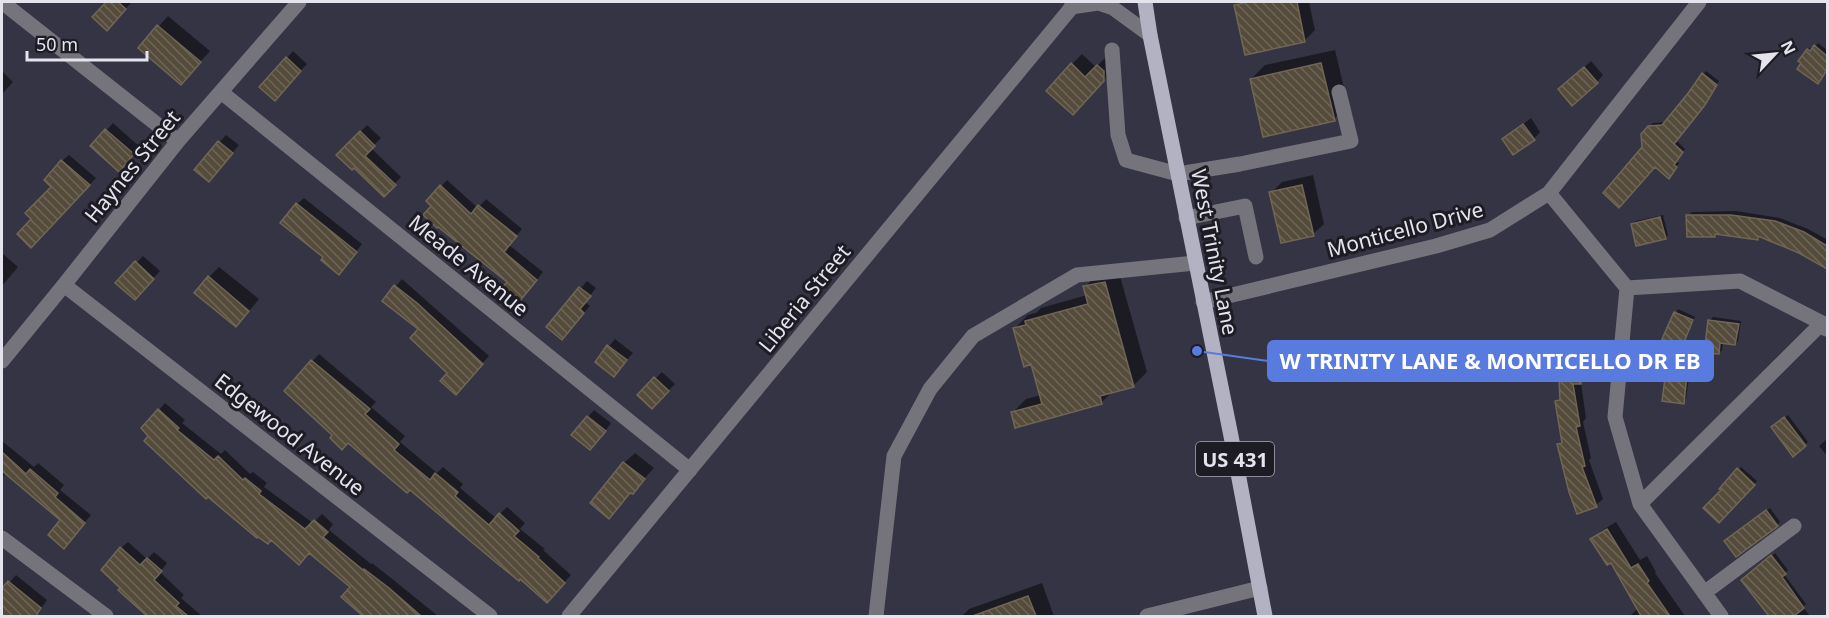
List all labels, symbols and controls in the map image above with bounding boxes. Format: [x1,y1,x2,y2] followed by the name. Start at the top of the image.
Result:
[27,24,147,62] scale bar
[1745,24,1805,84] north arrow
[36,32,78,56] text: 50 m
[1776,37,1801,58] text: N
[78,104,186,228] street label: Haynes Street
[1185,167,1245,337] street label: West Trinity Lane
[1324,195,1486,263] street label: Monticello Drive
[403,208,535,322] street label: Meade Avenue
[752,238,856,358] street label: Liberia Street
[1268,341,1713,381] callout: W TRINITY LANE & MONTICELLO DR EB
[1279,345,1701,375] text: W TRINITY LANE & MONTICELLO DR EB
[209,367,371,501] street label: Edgewood Avenue
[1196,442,1274,476] road number: US 431

